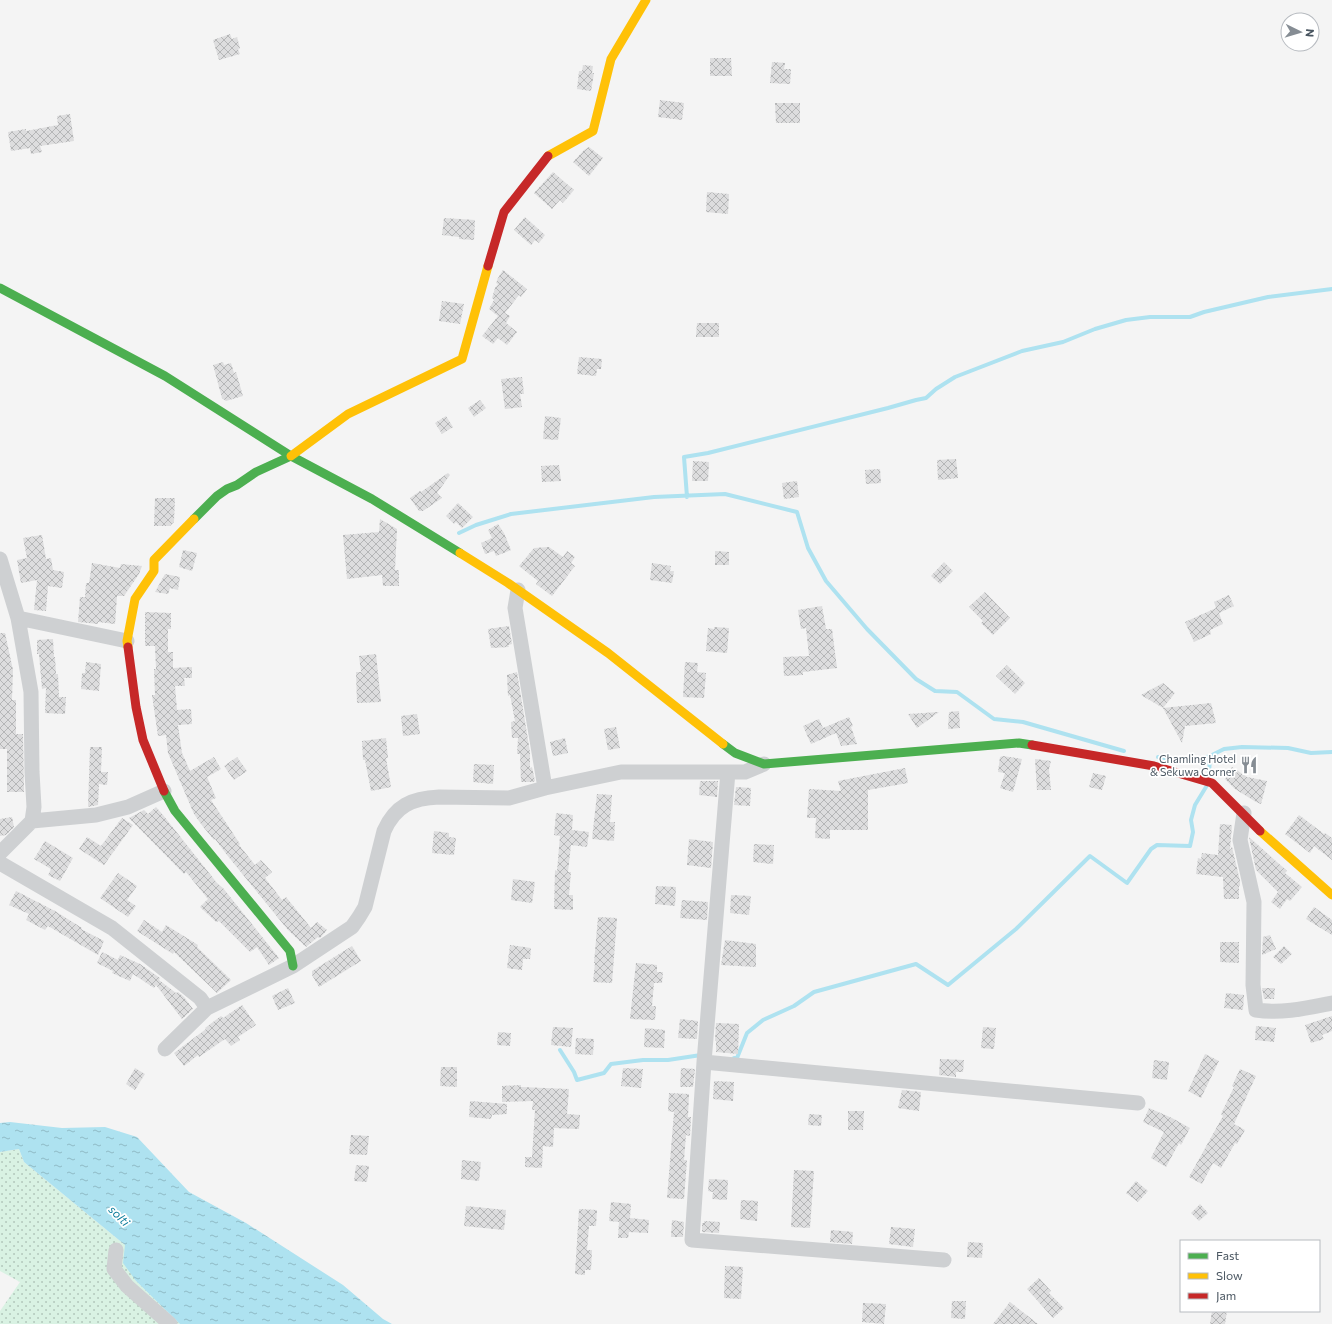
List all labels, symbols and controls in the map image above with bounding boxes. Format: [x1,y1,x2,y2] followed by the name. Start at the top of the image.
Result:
[1280,12,1320,52] north arrow
[1304,28,1317,38] text: N
[1150,752,1237,778] place label: Chamling Hotel & Sekuwa Corner
[1239,755,1259,775] restaurant icon: Chamling Hotel & Sekuwa Corner
[106,1202,134,1229] water label: solti
[1180,1240,1320,1312] legend
[1216,1248,1239,1262] text: Fast
[1216,1268,1243,1282] text: Slow
[1216,1288,1236,1303] text: Jam

